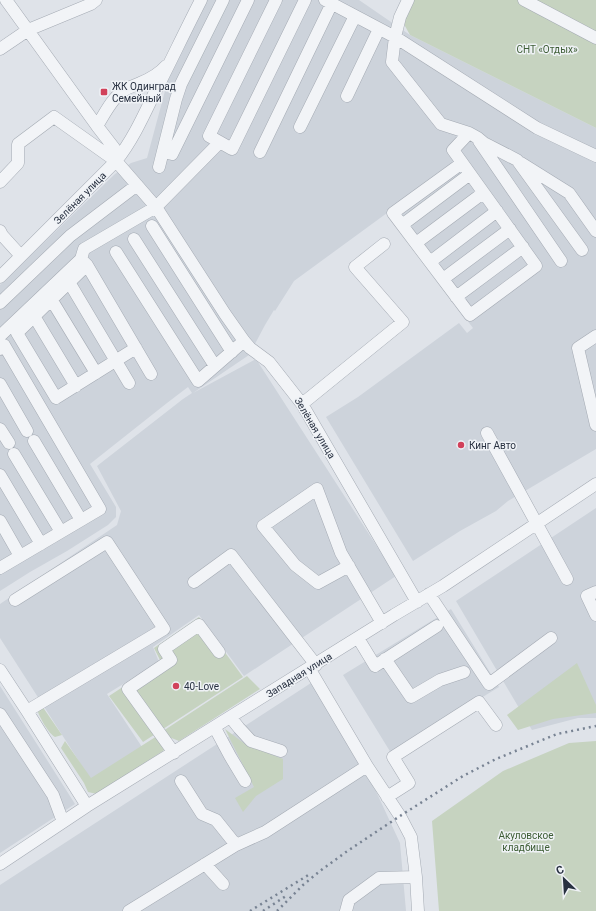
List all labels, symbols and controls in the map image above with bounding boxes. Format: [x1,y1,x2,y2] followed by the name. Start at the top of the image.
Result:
[516,44,578,55] park label: СНТ «Отдых»
[112,81,176,104] place label: ЖК Одинград Семейный
[99,87,109,97] marker: ЖК Одинград Семейный
[52,170,108,226] street label: Зелёная улица
[293,396,337,460] street label: Зелёная улица
[456,440,466,450] marker: Кинг Авто
[469,440,516,451] place label: Кинг Авто
[264,650,334,700] street label: Западная улица
[171,681,181,691] marker: 40-Love
[184,681,219,692] place label: 40-Love
[498,830,554,853] park label: Акуловское кладбище
[544,859,584,899] north arrow
[554,863,566,878] text: С

